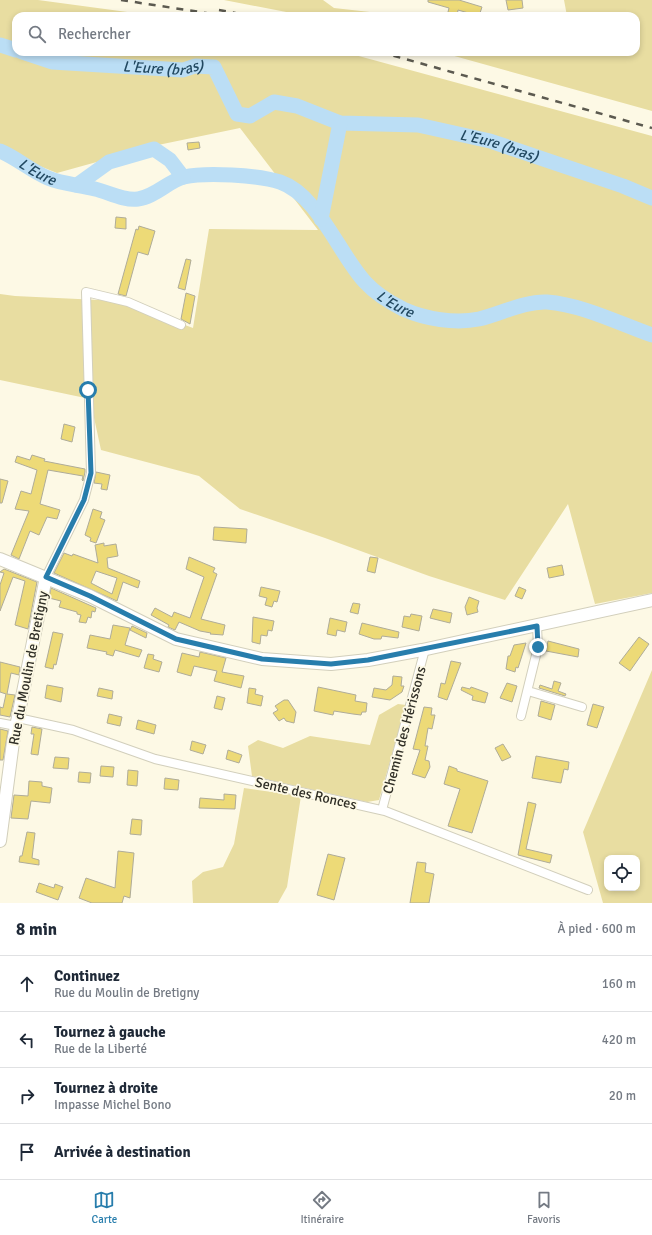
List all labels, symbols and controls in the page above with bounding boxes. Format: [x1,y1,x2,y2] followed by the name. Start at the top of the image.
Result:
[12,12,640,56] search box
[26,23,48,45] icon: search
[58,25,131,43] text: Rechercher
[122,56,204,79] water label: L'Eure (bras)
[458,126,541,166] water label: L'Eure (bras)
[15,154,60,190] water label: L'Eure
[373,287,418,322] water label: L'Eure
[79,381,97,399] route start
[5,589,52,747] street label: Rue du Moulin de Bretigny
[529,638,547,656] route end
[379,665,430,796] street label: Chemin des Hérissons
[253,774,358,813] street label: Sente des Ronces
[604,855,640,891] map controls
[604,855,640,891] button: locate
[16,919,57,940] text: 8 min
[557,921,636,937] text: À pied · 600 m
[54,967,120,985] text: Continuez
[16,973,38,995] icon: ahead
[602,976,636,992] text: 160 m
[54,985,199,1001] text: Rue du Moulin de Bretigny
[54,1023,166,1041] text: Tournez à gauche
[16,1029,38,1051] icon: left
[602,1032,636,1048] text: 420 m
[54,1041,147,1057] text: Rue de la Liberté
[54,1079,158,1097] text: Tournez à droite
[16,1085,38,1107] icon: right
[609,1088,636,1104] text: 20 m
[54,1097,171,1113] text: Impasse Michel Bono
[16,1141,38,1163] icon: arrive
[54,1143,191,1161] text: Arrivée à destination
[92,1189,117,1226] tab: Carte
[300,1189,344,1226] tab: Itinéraire
[527,1189,560,1226] tab: Favoris

